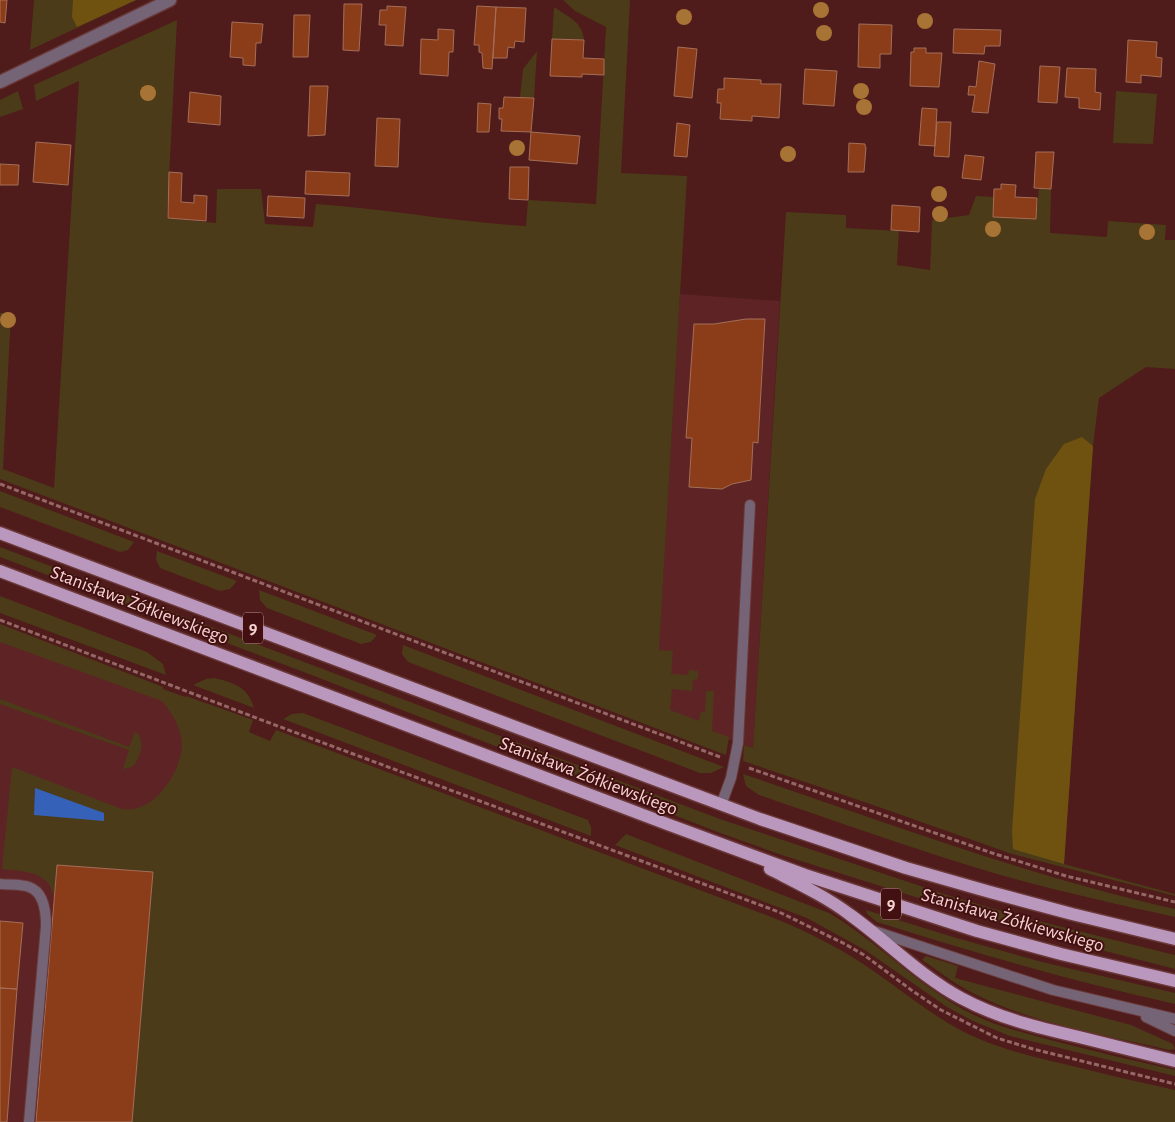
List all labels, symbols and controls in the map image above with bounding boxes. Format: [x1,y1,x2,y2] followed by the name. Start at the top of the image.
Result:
[48,562,231,648] street label: Stanisława Żółkiewskiego
[243,612,263,644] road number: 9
[497,733,680,819] street label: Stanisława Żółkiewskiego
[919,884,1106,956] street label: Stanisława Żółkiewskiego
[881,889,901,920] road number: 9

